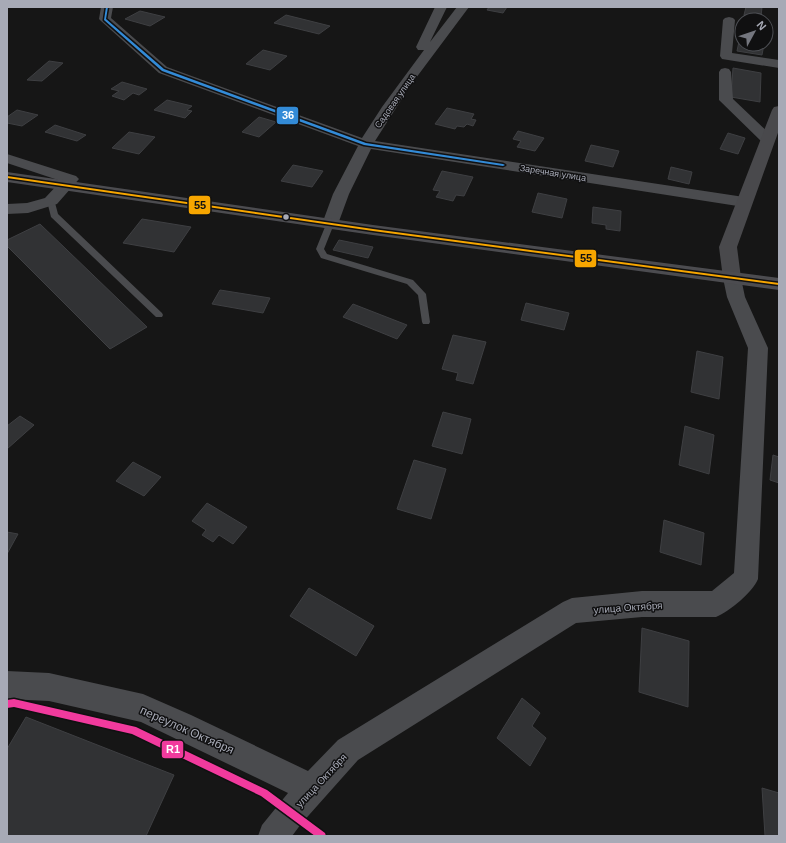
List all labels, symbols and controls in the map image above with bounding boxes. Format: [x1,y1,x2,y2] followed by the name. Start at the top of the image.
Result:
[734,12,774,52] north arrow
[755,19,769,33] text: N
[373,72,417,130] street label: Садовая улица
[276,106,299,125] line badge: 36
[282,109,294,121] text: 36
[519,163,587,183] street label: Заречная улица
[188,195,211,215] line badge: 55
[194,199,206,211] text: 55
[281,212,291,222] unlabelled marker
[574,249,597,268] line badge: 55
[580,252,592,264] text: 55
[593,600,663,615] street label: улица Октября
[138,703,236,757] street label: переулок Октября
[161,740,184,759] line badge: R1
[166,743,180,755] text: R1
[294,751,349,809] street label: улица Октября

